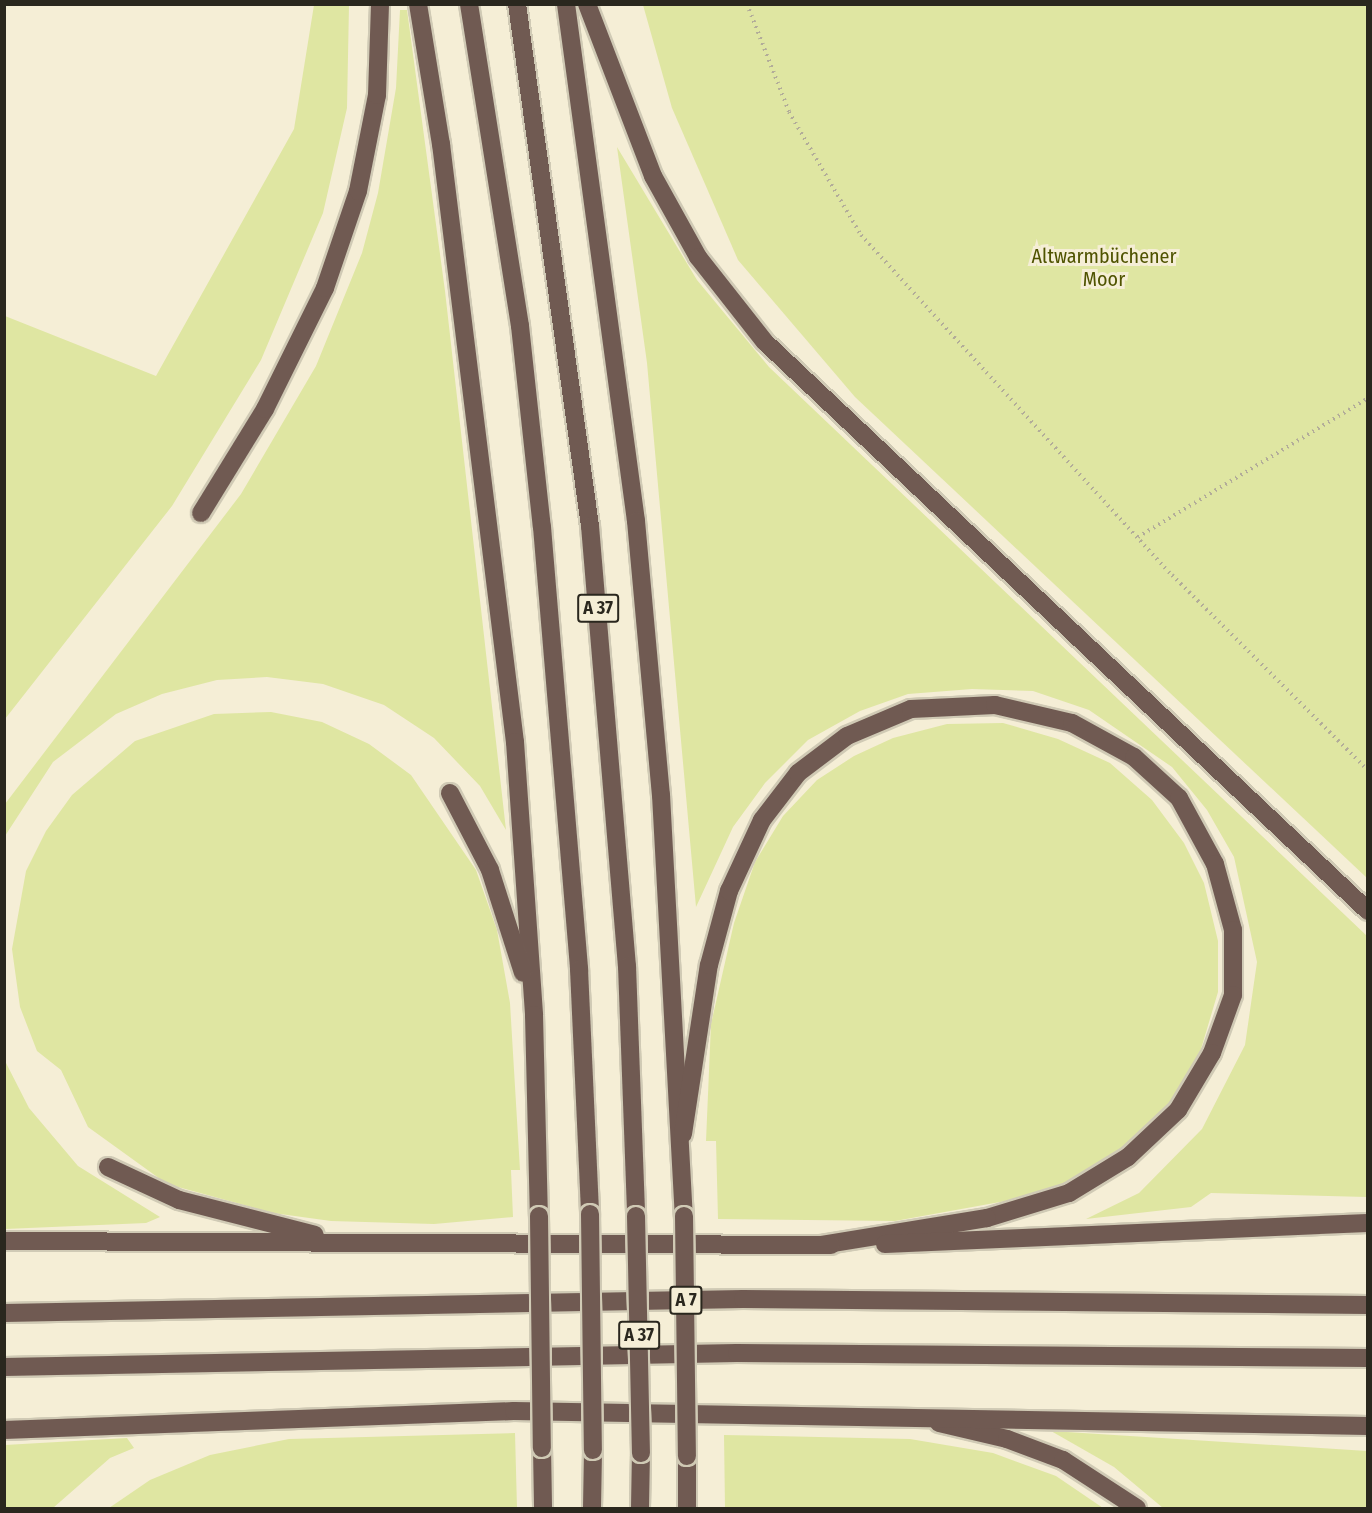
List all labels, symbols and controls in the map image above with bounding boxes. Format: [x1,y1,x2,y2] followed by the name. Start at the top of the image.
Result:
[1032,245,1176,292] park label: Altwarmbüchener Moor
[577,593,619,623] road number: A 37
[668,1285,704,1315] road number: A 7
[618,1320,660,1350] road number: A 37

